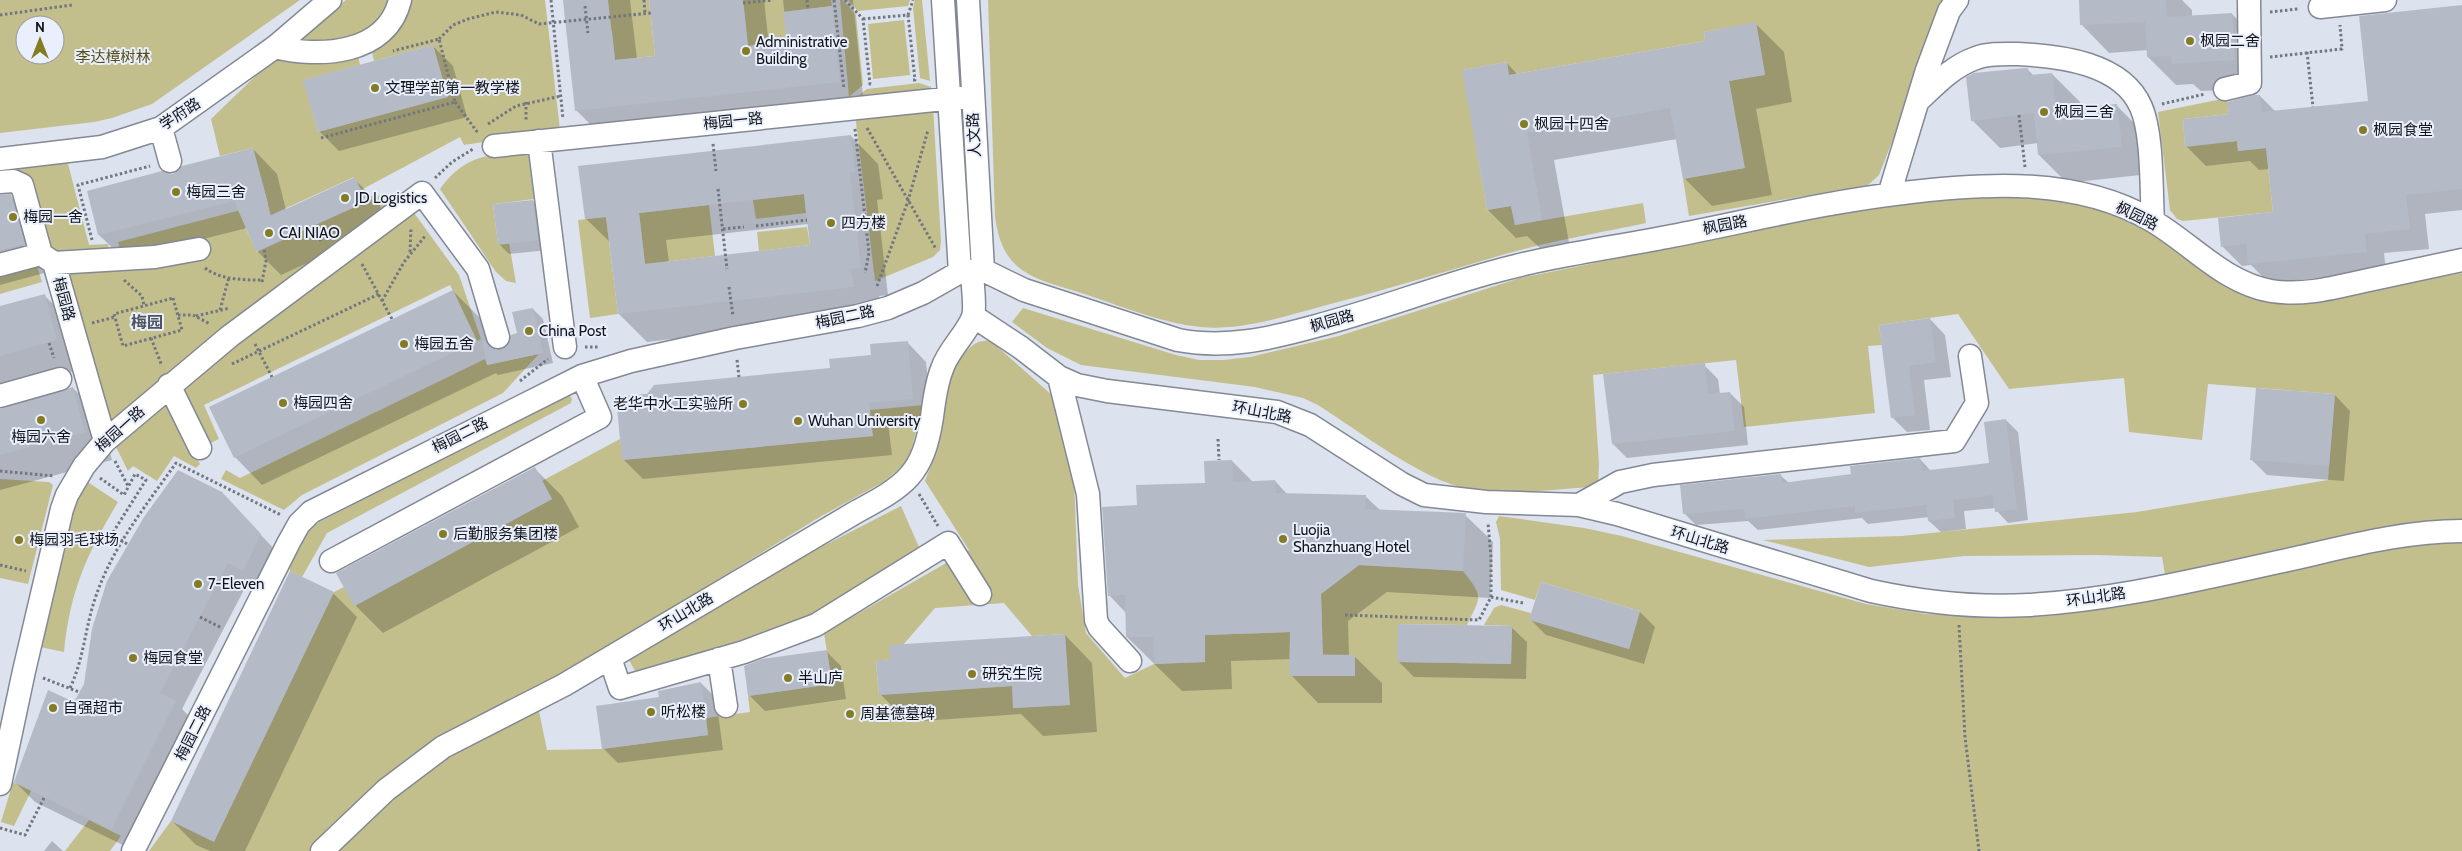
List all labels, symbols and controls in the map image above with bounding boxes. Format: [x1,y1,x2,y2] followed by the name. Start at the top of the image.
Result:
[15,15,65,65] north arrow
[35,18,45,36] text: N
[2200,32,2260,50] place label: 枫园二舍
[756,33,848,68] place label: Administrative Building
[2184,35,2196,47] marker: 枫园二舍
[740,45,752,57] marker: Administrative Building
[75,48,151,66] park label: 李达樟树林
[385,79,520,97] place label: 文理学部第一教学楼
[369,82,381,94] marker: 文理学部第一教学楼
[156,94,204,134] street label: 学府路
[2054,103,2114,121] place label: 枫园三舍
[2038,106,2050,118] marker: 枫园三舍
[702,109,764,133] street label: 梅园一路
[964,112,984,158] street label: 人文路
[1534,115,1609,133] place label: 枫园十四舍
[1518,118,1530,130] marker: 枫园十四舍
[2373,121,2433,139] place label: 枫园食堂
[2357,124,2369,136] marker: 枫园食堂
[186,183,246,201] place label: 梅园三舍
[170,186,182,198] marker: 梅园三舍
[354,189,427,207] place label: JD Logistics
[339,192,351,204] marker: JD Logistics
[2113,198,2161,234] street label: 枫园路
[23,208,83,226] place label: 梅园一舍
[7,211,19,223] marker: 梅园一舍
[1701,212,1749,238] street label: 枫园路
[841,214,886,232] place label: 四方楼
[825,217,837,229] marker: 四方楼
[279,224,340,242] place label: CAI NIAO
[263,227,275,239] marker: CAI NIAO
[49,275,79,323] street label: 梅园路
[814,302,876,332] street label: 梅园二路
[1308,306,1356,336] street label: 枫园路
[131,313,163,332] district label: 梅园
[539,322,606,340] place label: China Post
[523,325,535,337] marker: China Post
[414,335,474,353] place label: 梅园五舍
[398,338,410,350] marker: 梅园五舍
[293,394,353,412] place label: 梅园四舍
[613,395,733,413] place label: 老华中水工实验所
[277,397,289,409] marker: 梅园四舍
[1231,397,1293,427] street label: 环山北路
[737,398,749,410] marker: 老华中水工实验所
[92,402,148,456] street label: 梅园一路
[808,412,921,430] place label: Wuhan University
[429,413,491,457] street label: 梅园二路
[35,414,47,426] marker: 梅园六舍
[792,415,804,427] marker: Wuhan University
[11,428,71,446] place label: 梅园六舍
[1293,521,1410,556] place label: Luojia Shanzhuang Hotel
[1669,523,1731,557] street label: 环山北路
[453,525,558,543] place label: 后勤服务集团楼
[437,528,449,540] marker: 后勤服务集团楼
[29,531,119,549] place label: 梅园羽毛球场
[1277,533,1289,545] marker: Luojia Shanzhuang Hotel
[13,534,25,546] marker: 梅园羽毛球场
[208,575,264,593] place label: 7-Eleven
[192,578,204,590] marker: 7-Eleven
[2065,584,2127,610] street label: 环山北路
[656,589,716,635] street label: 环山北路
[143,649,203,667] place label: 梅园食堂
[127,652,139,664] marker: 梅园食堂
[982,665,1042,683] place label: 研究生院
[966,668,978,680] marker: 研究生院
[798,669,843,687] place label: 半山庐
[782,672,794,684] marker: 半山庐
[63,699,123,717] place label: 自强超市
[47,702,59,714] marker: 自强超市
[171,702,215,764] street label: 梅园二路
[661,703,706,721] place label: 听松楼
[860,705,935,723] place label: 周基德墓碑
[645,706,657,718] marker: 听松楼
[844,708,856,720] marker: 周基德墓碑

